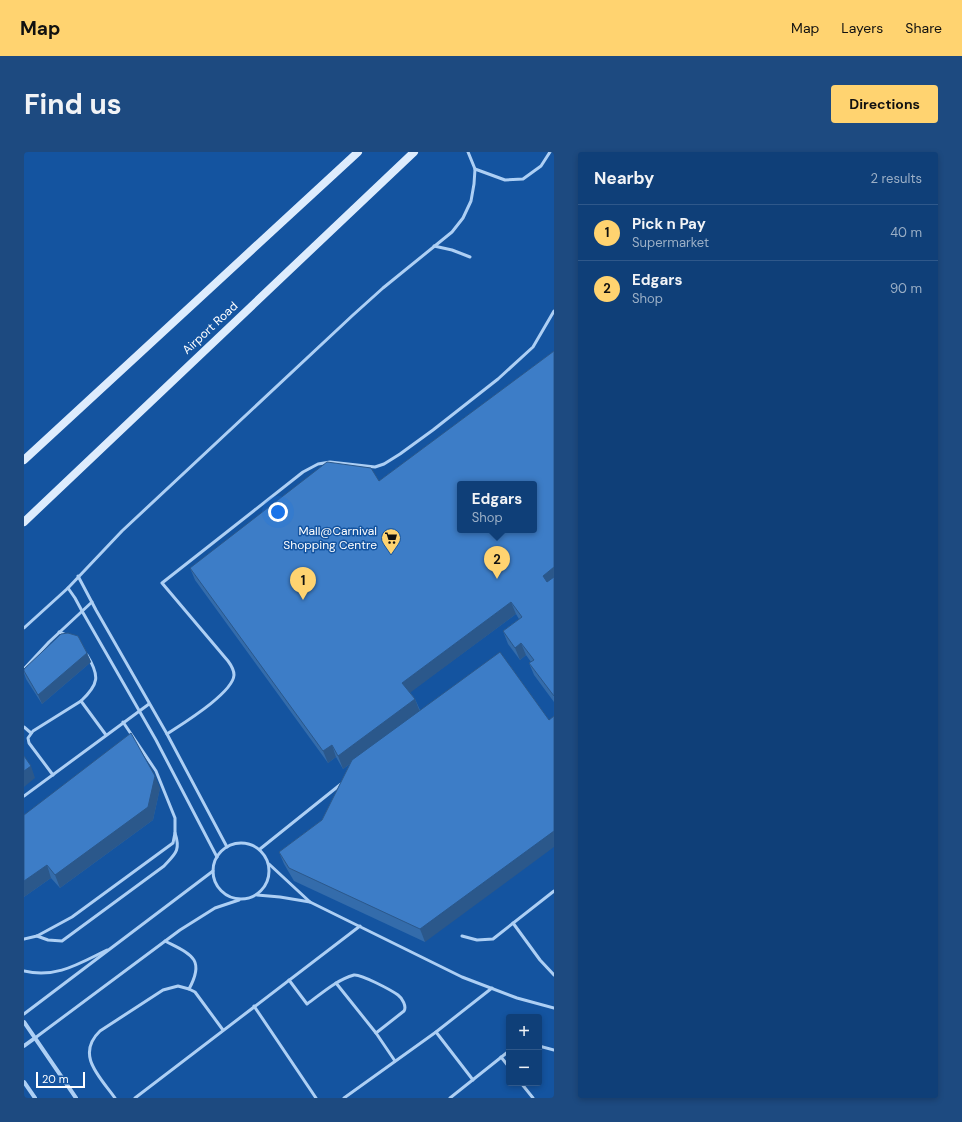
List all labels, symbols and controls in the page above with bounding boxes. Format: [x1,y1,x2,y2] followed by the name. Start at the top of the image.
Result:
[20,16,60,41] text: Map
[791,19,819,37] text: Map
[841,19,883,37] text: Layers
[905,19,942,37] text: Share
[831,85,938,123] button: Directions
[24,86,122,123] text: Find us
[594,167,654,189] text: Nearby
[871,170,922,187] text: 2 results
[632,214,706,234] text: Pick n Pay
[605,224,609,241] text: 1
[890,224,922,241] text: 40 m
[632,234,709,251] text: Supermarket
[632,270,682,290] text: Edgars
[603,280,611,297] text: 2
[890,280,922,297] text: 90 m
[632,290,663,307] text: Shop
[179,298,241,358] street label: Airport Road
[457,481,537,533] popup
[472,489,522,509] text: Edgars
[268,502,288,522] your location
[472,509,503,526] text: Shop
[283,523,377,553] place label: Mall@Carnival Shopping Centre
[380,527,402,555] supermarket icon: Mall@Carnival Shopping Centre
[484,546,510,579] pin: 2
[290,567,316,600] pin: 1
[506,1014,542,1086] map controls
[506,1014,542,1050] button: +
[506,1050,542,1086] button: −
[36,1070,85,1089] scale bar
[42,1072,68,1086] text: 20 m

